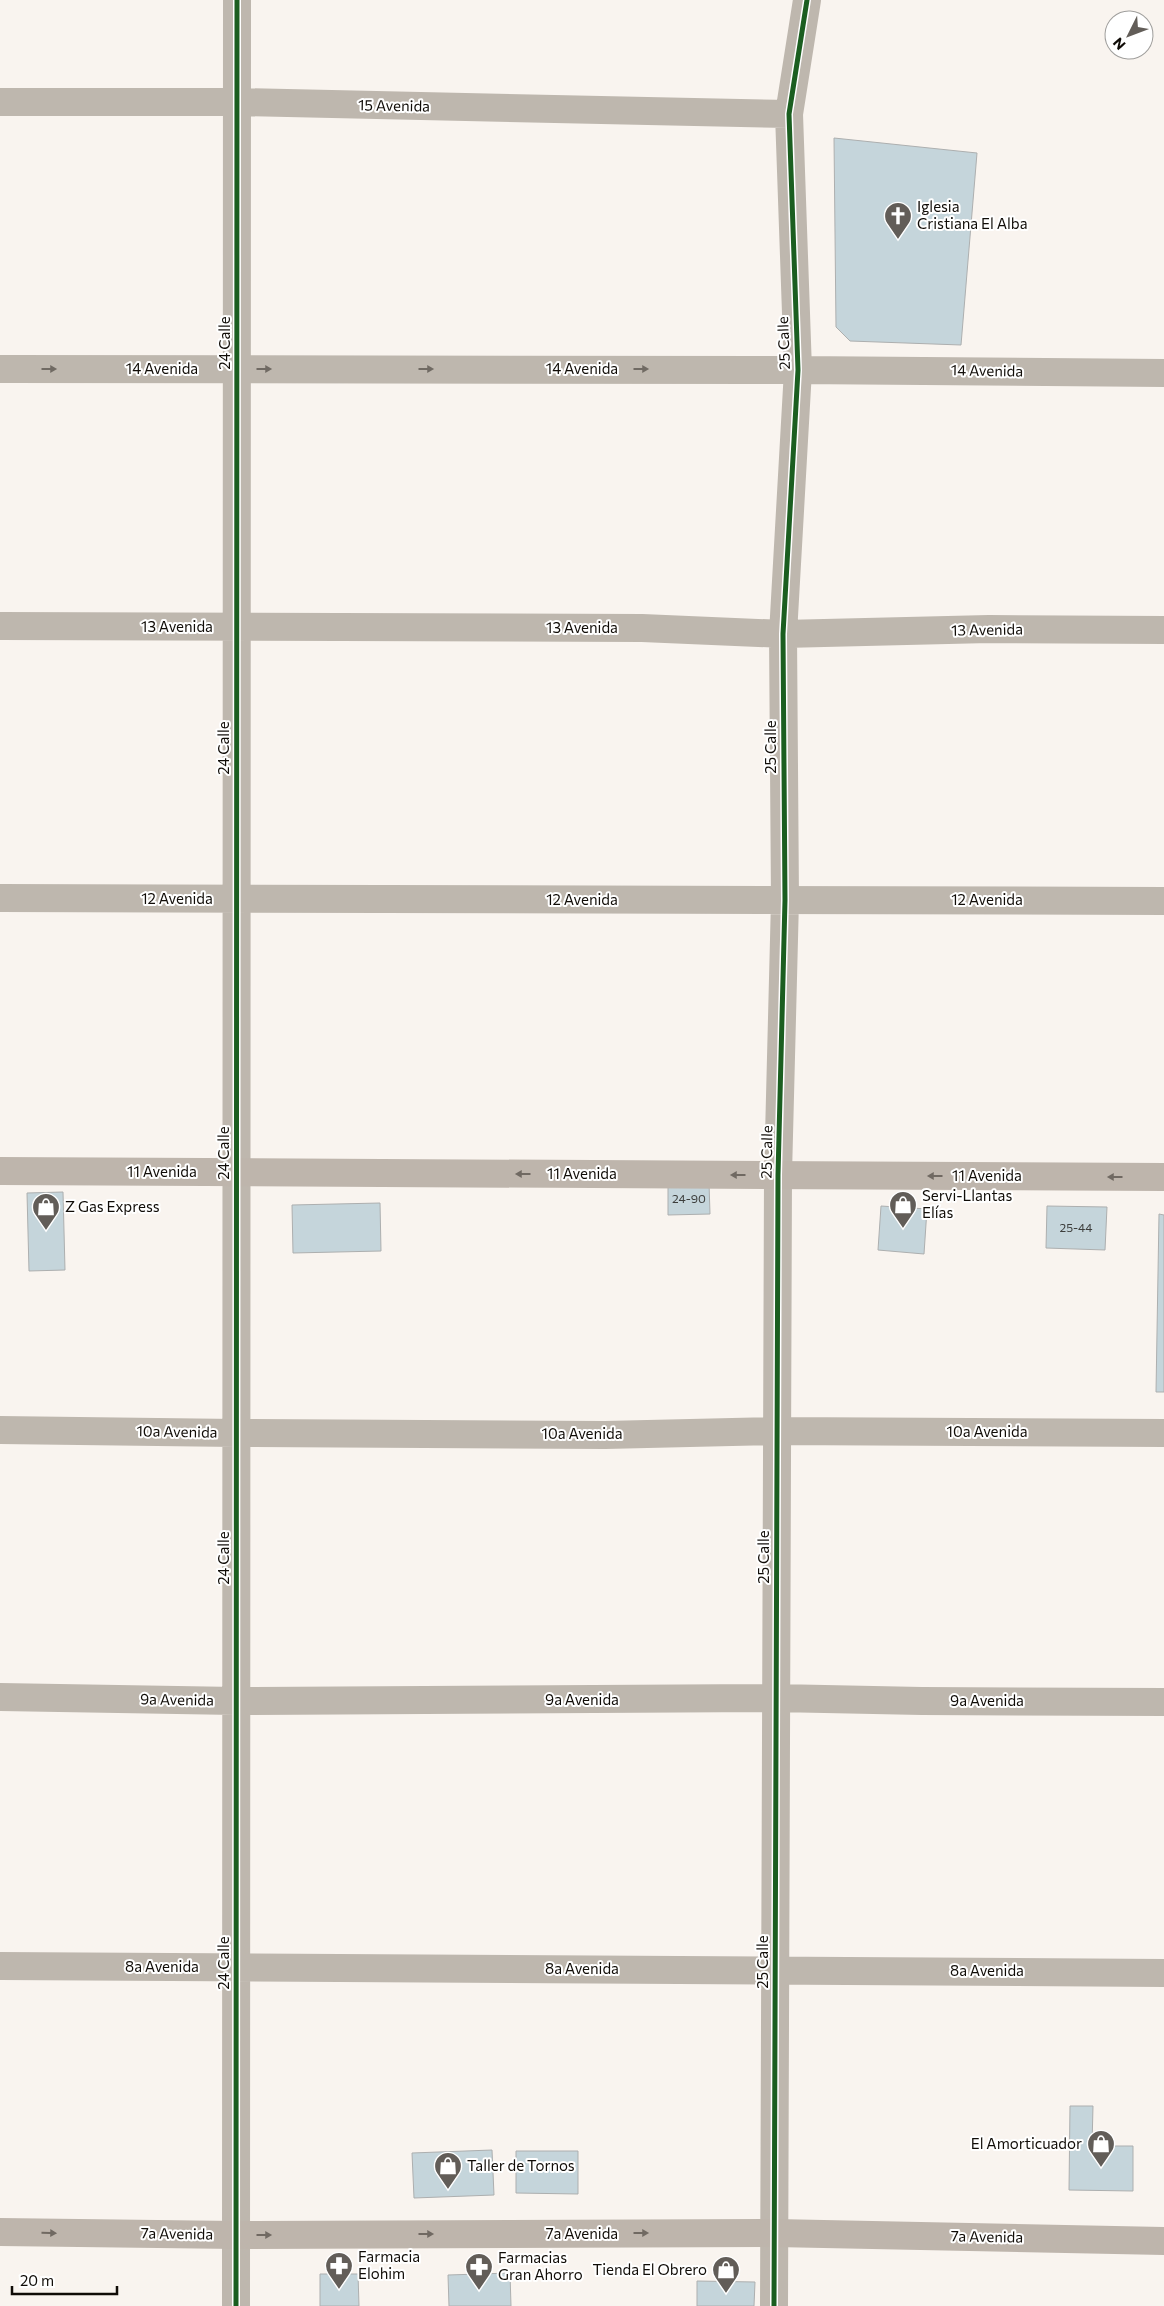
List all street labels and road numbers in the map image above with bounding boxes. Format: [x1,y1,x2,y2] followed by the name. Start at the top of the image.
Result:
[358,95,430,115] street label: 15 Avenida
[215,316,233,370] street label: 24 Calle
[773,316,793,370] street label: 25 Calle
[126,359,198,377] street label: 14 Avenida
[546,359,618,377] street label: 14 Avenida
[951,360,1023,380] street label: 14 Avenida
[141,617,213,635] street label: 13 Avenida
[546,618,618,636] street label: 13 Avenida
[951,619,1023,639] street label: 13 Avenida
[761,720,779,774] street label: 25 Calle
[214,721,232,775] street label: 24 Calle
[141,889,213,907] street label: 12 Avenida
[546,890,618,908] street label: 12 Avenida
[951,890,1023,908] street label: 12 Avenida
[757,1125,775,1179] street label: 25 Calle
[214,1126,232,1180] street label: 24 Calle
[127,1162,197,1180] street label: 11 Avenida
[547,1164,617,1182] street label: 11 Avenida
[952,1166,1022,1184] street label: 11 Avenida
[136,1421,218,1441] street label: 10a Avenida
[947,1422,1028,1440] street label: 10a Avenida
[542,1424,623,1442] street label: 10a Avenida
[754,1530,772,1584] street label: 25 Calle
[214,1531,232,1585] street label: 24 Calle
[140,1689,214,1709] street label: 9a Avenida
[545,1690,619,1708] street label: 9a Avenida
[950,1691,1024,1709] street label: 9a Avenida
[753,1935,771,1989] street label: 25 Calle
[214,1936,232,1990] street label: 24 Calle
[125,1957,199,1975] street label: 8a Avenida
[545,1959,619,1977] street label: 8a Avenida
[950,1961,1024,1979] street label: 8a Avenida
[141,2223,213,2243] street label: 7a Avenida
[546,2224,618,2242] street label: 7a Avenida
[951,2226,1023,2246] street label: 7a Avenida

